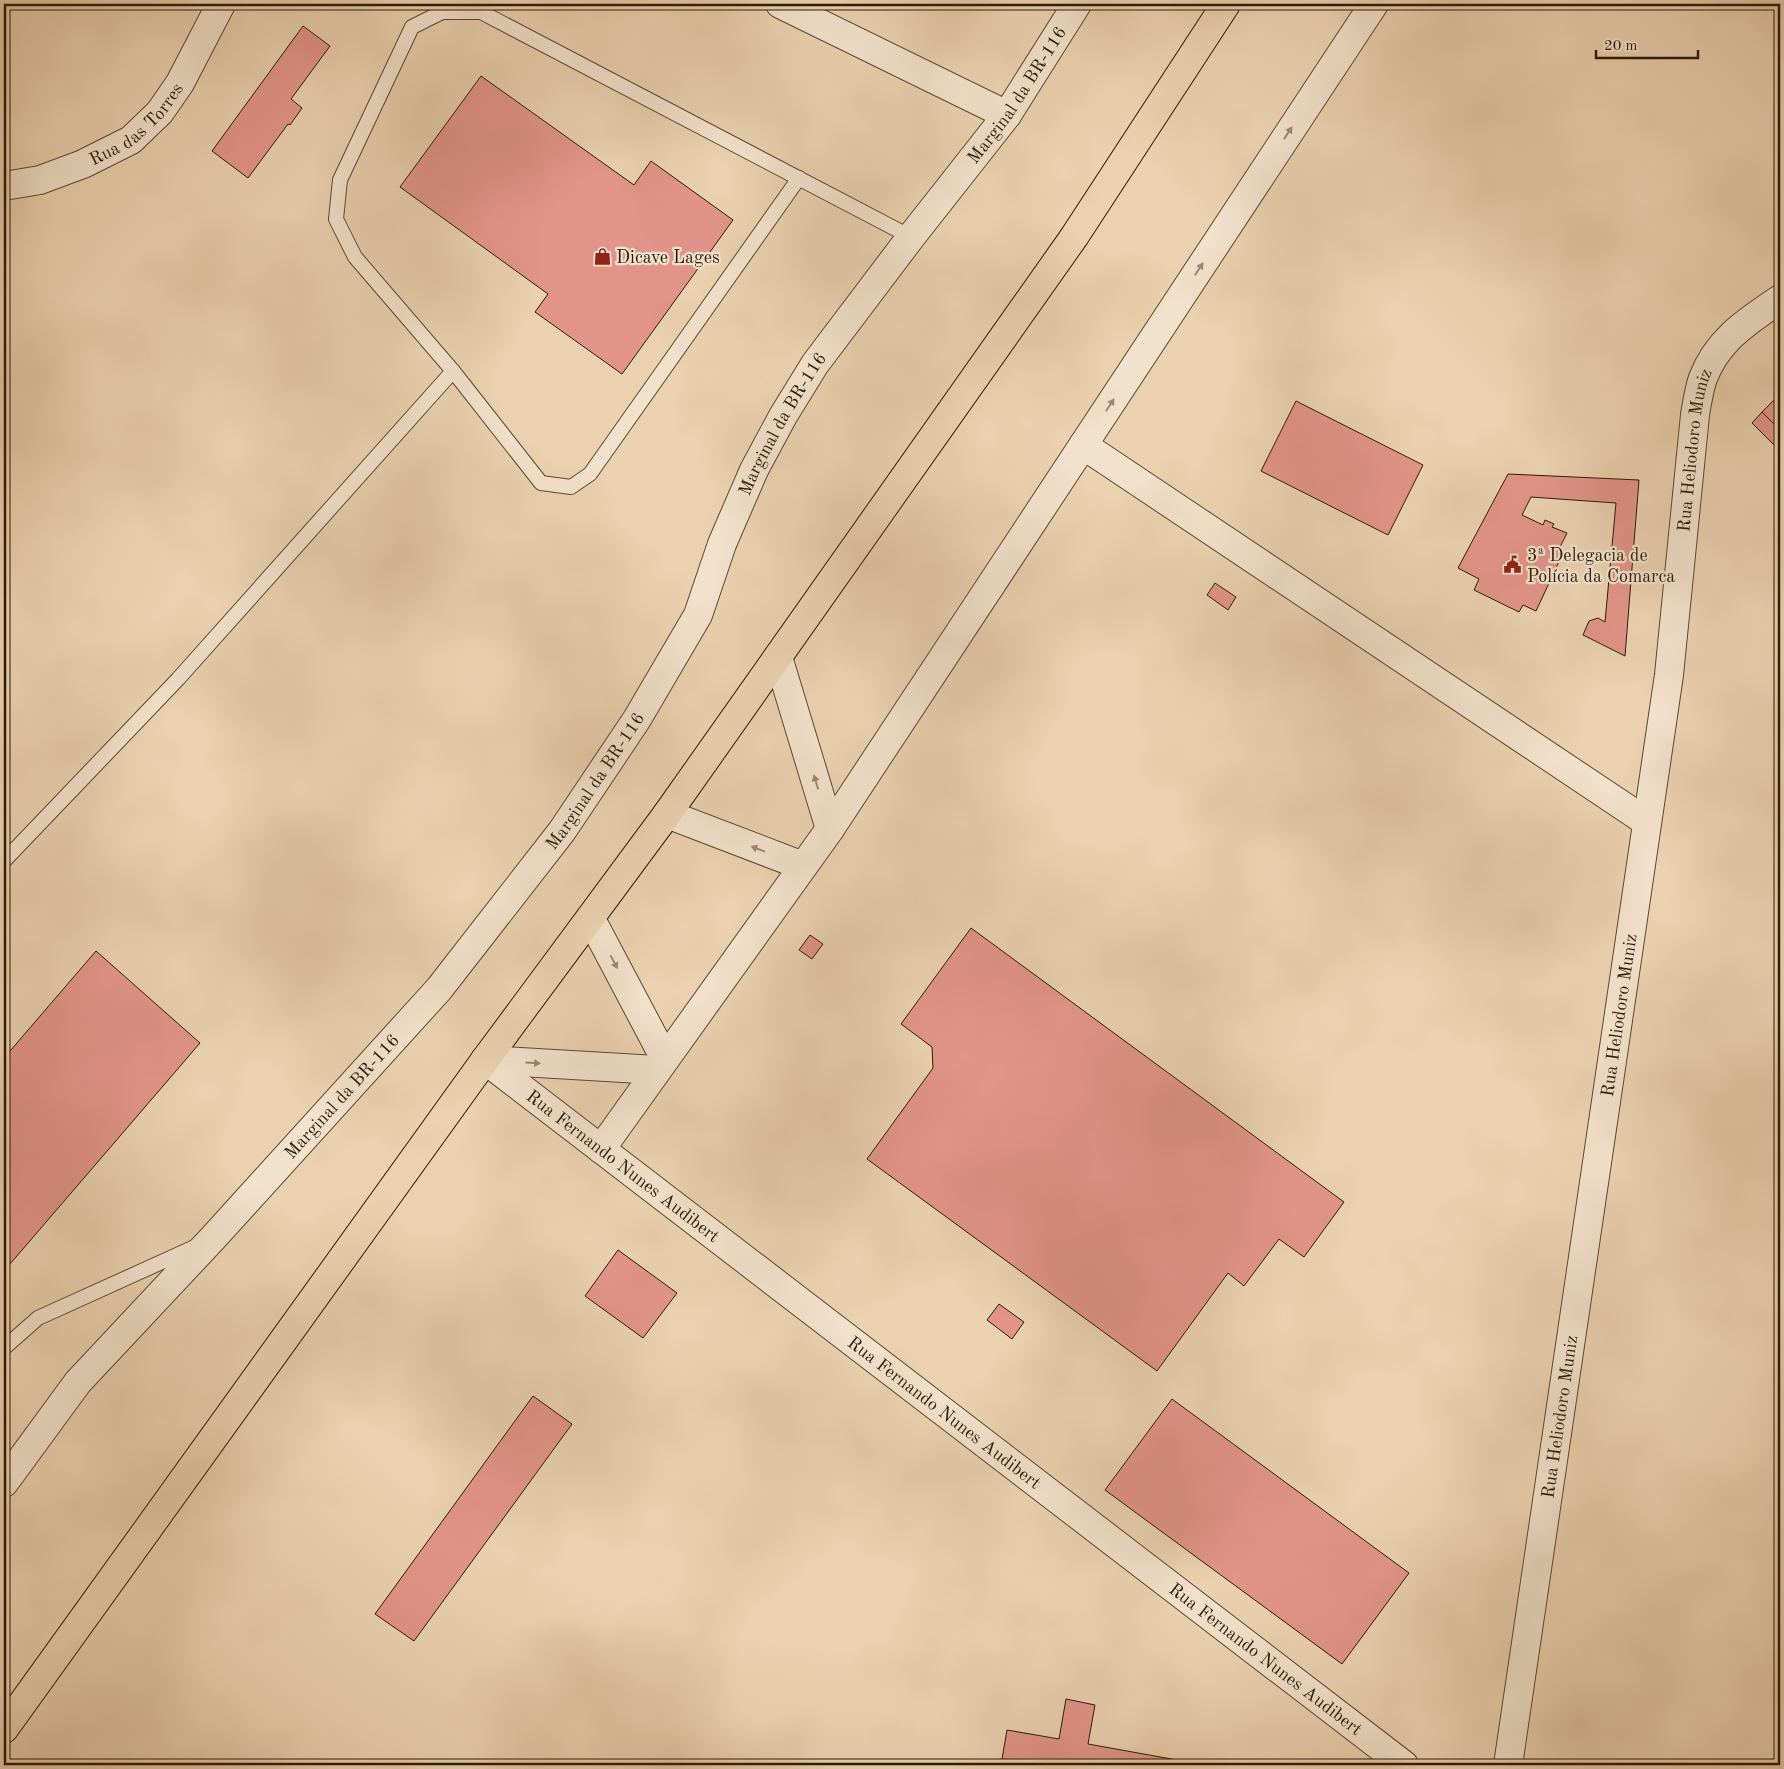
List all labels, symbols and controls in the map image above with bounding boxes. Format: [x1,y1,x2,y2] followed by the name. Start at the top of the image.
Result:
[965,24,1070,167] street label: Marginal da BR-116
[1596,28,1699,60] scale bar
[1604,39,1638,54] text: 20 m
[87,80,187,169] street label: Rua das Torres
[1283,127,1293,140] one-way arrow
[592,247,612,267] shop icon: Dicave Lages
[616,249,720,267] place label: Dicave Lages
[1194,262,1204,276] one-way arrow
[736,349,830,498] street label: Marginal da BR-116
[1675,366,1716,533] street label: Rua Heliodoro Muniz
[1105,398,1114,411] one-way arrow
[1527,547,1675,586] place label: 3ª Delegacia de Polícia da Comarca
[1503,555,1523,575] public building icon: 3ª Delegacia de Polícia da Comarca
[543,710,649,853] street label: Marginal da BR-116
[811,775,819,790] one-way arrow
[750,845,765,853] one-way arrow
[1599,933,1641,1098] street label: Rua Heliodoro Muniz
[610,955,618,969] one-way arrow
[282,1031,403,1163] street label: Marginal da BR-116
[526,1060,542,1068] one-way arrow
[523,1087,722,1246] street label: Rua Fernando Nunes Audibert
[844,1334,1044,1493] street label: Rua Fernando Nunes Audibert
[1539,1334,1581,1500] street label: Rua Heliodoro Muniz
[1165,1580,1365,1739] street label: Rua Fernando Nunes Audibert

